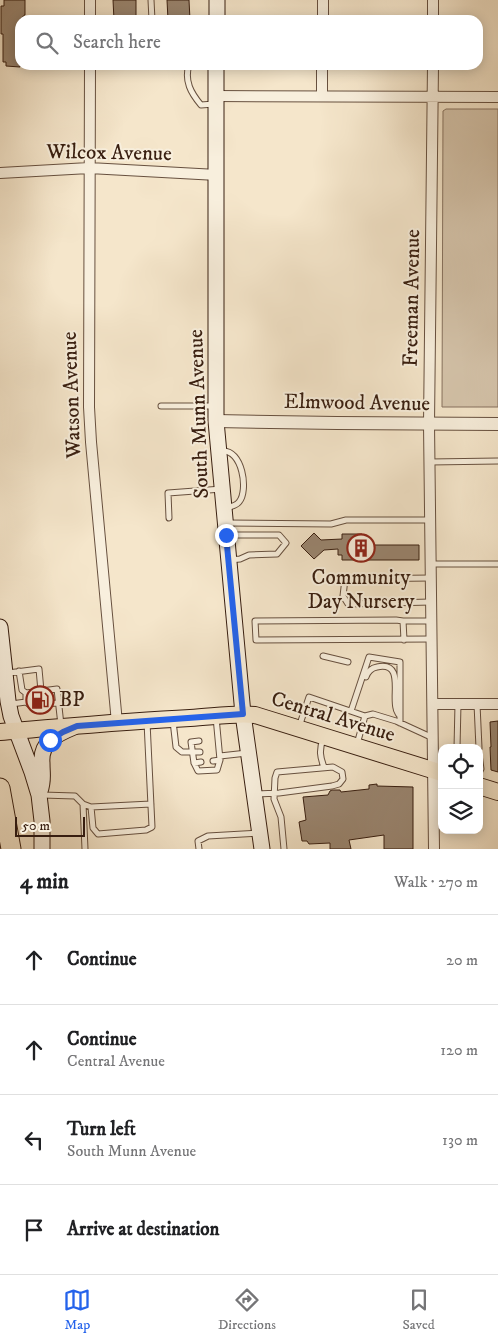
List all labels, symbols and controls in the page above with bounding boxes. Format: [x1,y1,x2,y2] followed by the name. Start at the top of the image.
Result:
[15,15,483,70] search box
[33,29,61,57] icon: search
[73,31,161,54] text: Search here
[45,139,172,167] street label: Wilcox Avenue
[398,229,426,367] street label: Freeman Avenue
[183,328,215,499] street label: South Munn Avenue
[57,331,87,460] street label: Watson Avenue
[284,389,431,417] street label: Elmwood Avenue
[215,524,238,547] route end
[346,533,376,563] building icon: Community Day Nursery
[307,565,416,615] place label: Community Day Nursery
[25,685,55,715] fuel station icon: BP
[268,686,398,748] street label: Central Avenue
[59,687,84,713] place label: BP
[39,729,62,752] route start
[438,744,483,834] map controls
[438,744,483,789] button: locate
[438,789,483,834] button: layers
[15,814,85,837] scale bar
[22,817,50,835] text: 50 m
[20,869,69,895] text: 4 min
[394,872,478,892] text: Walk · 270 m
[20,946,48,974] icon: ahead
[67,948,137,971] text: Continue
[446,950,478,970] text: 20 m
[67,1028,137,1051] text: Continue
[20,1036,48,1064] icon: ahead
[440,1040,478,1060] text: 120 m
[67,1051,165,1071] text: Central Avenue
[67,1118,136,1141] text: Turn left
[20,1126,48,1154] icon: left
[442,1130,478,1150] text: 130 m
[67,1141,196,1161] text: South Munn Avenue
[20,1216,48,1244] icon: arrive
[67,1218,219,1241] text: Arrive at destination
[63,1286,91,1334] tab: Map
[218,1286,276,1334] tab: Directions
[403,1286,435,1334] tab: Saved

